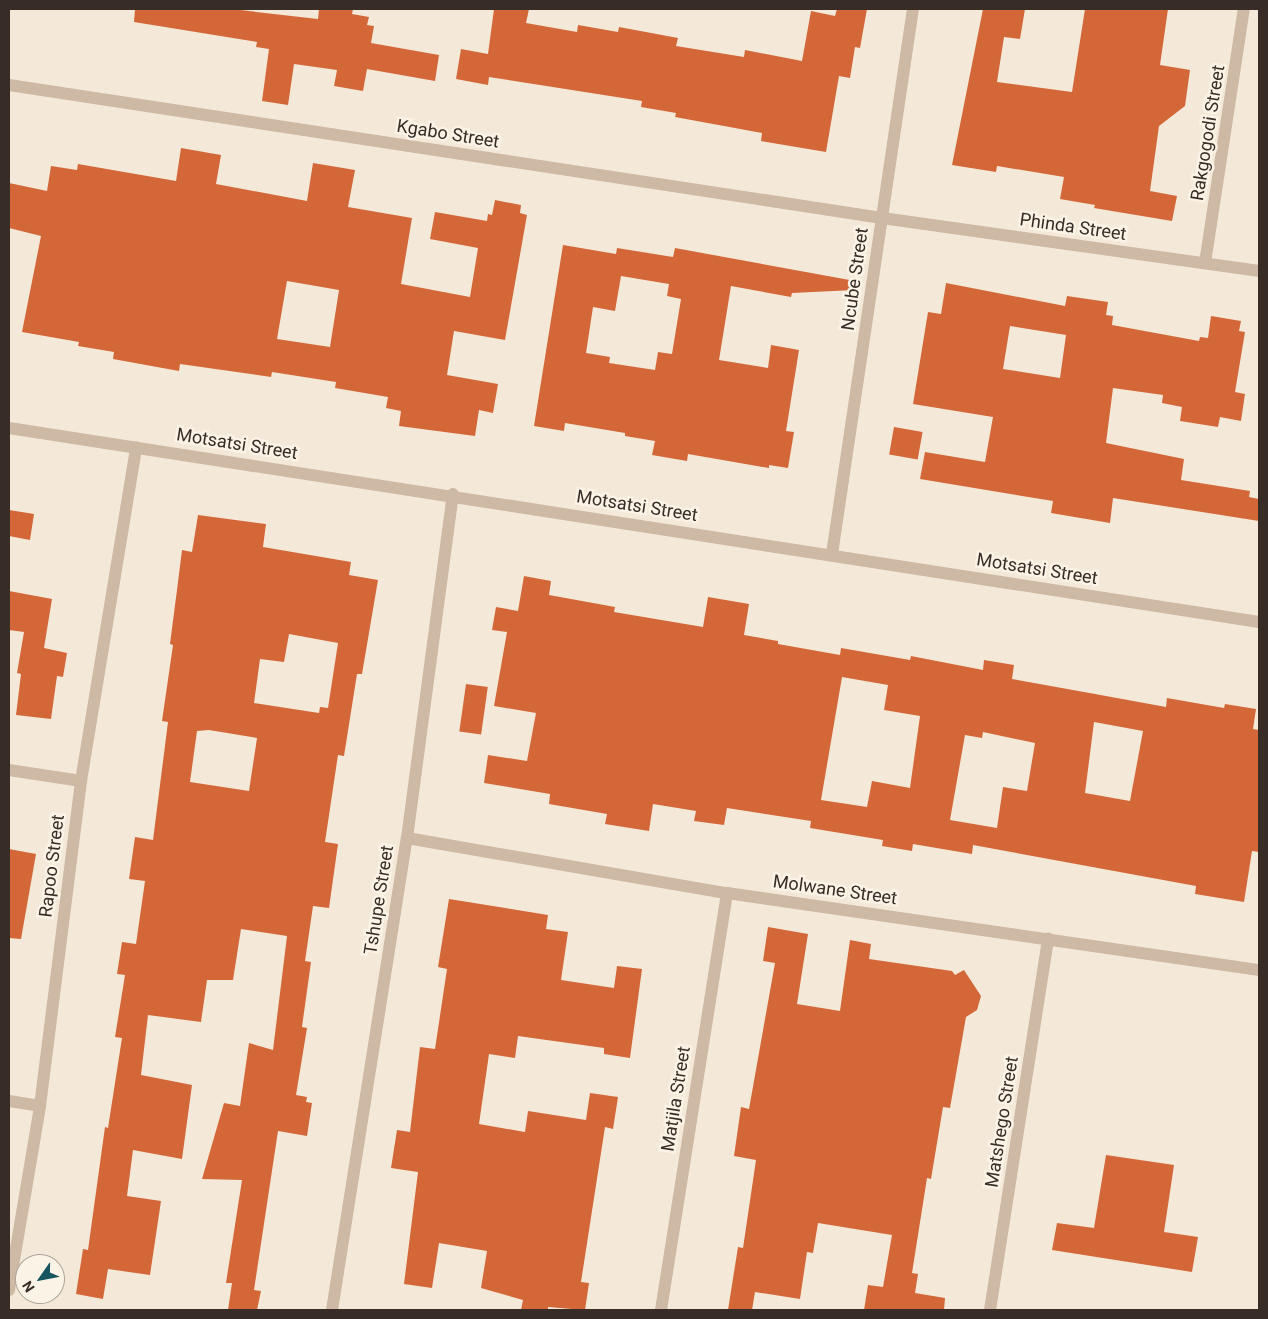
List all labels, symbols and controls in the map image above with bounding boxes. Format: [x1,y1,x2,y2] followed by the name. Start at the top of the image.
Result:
[1187,64,1229,202] street label: Rakgogodi Street
[395,115,501,153] street label: Kgabo Street
[1018,209,1128,245] street label: Phinda Street
[837,226,873,332] street label: Ncube Street
[175,424,299,464] street label: Motsatsi Street
[575,486,699,526] street label: Motsatsi Street
[975,549,1099,589] street label: Motsatsi Street
[35,813,69,919] street label: Rapoo Street
[360,844,398,956] street label: Tshupe Street
[772,871,898,909] street label: Molwane Street
[657,1045,695,1153] street label: Matjila Street
[981,1055,1023,1189] street label: Matshego Street
[15,1254,65,1304] north arrow
[19,1278,38,1295] text: N

